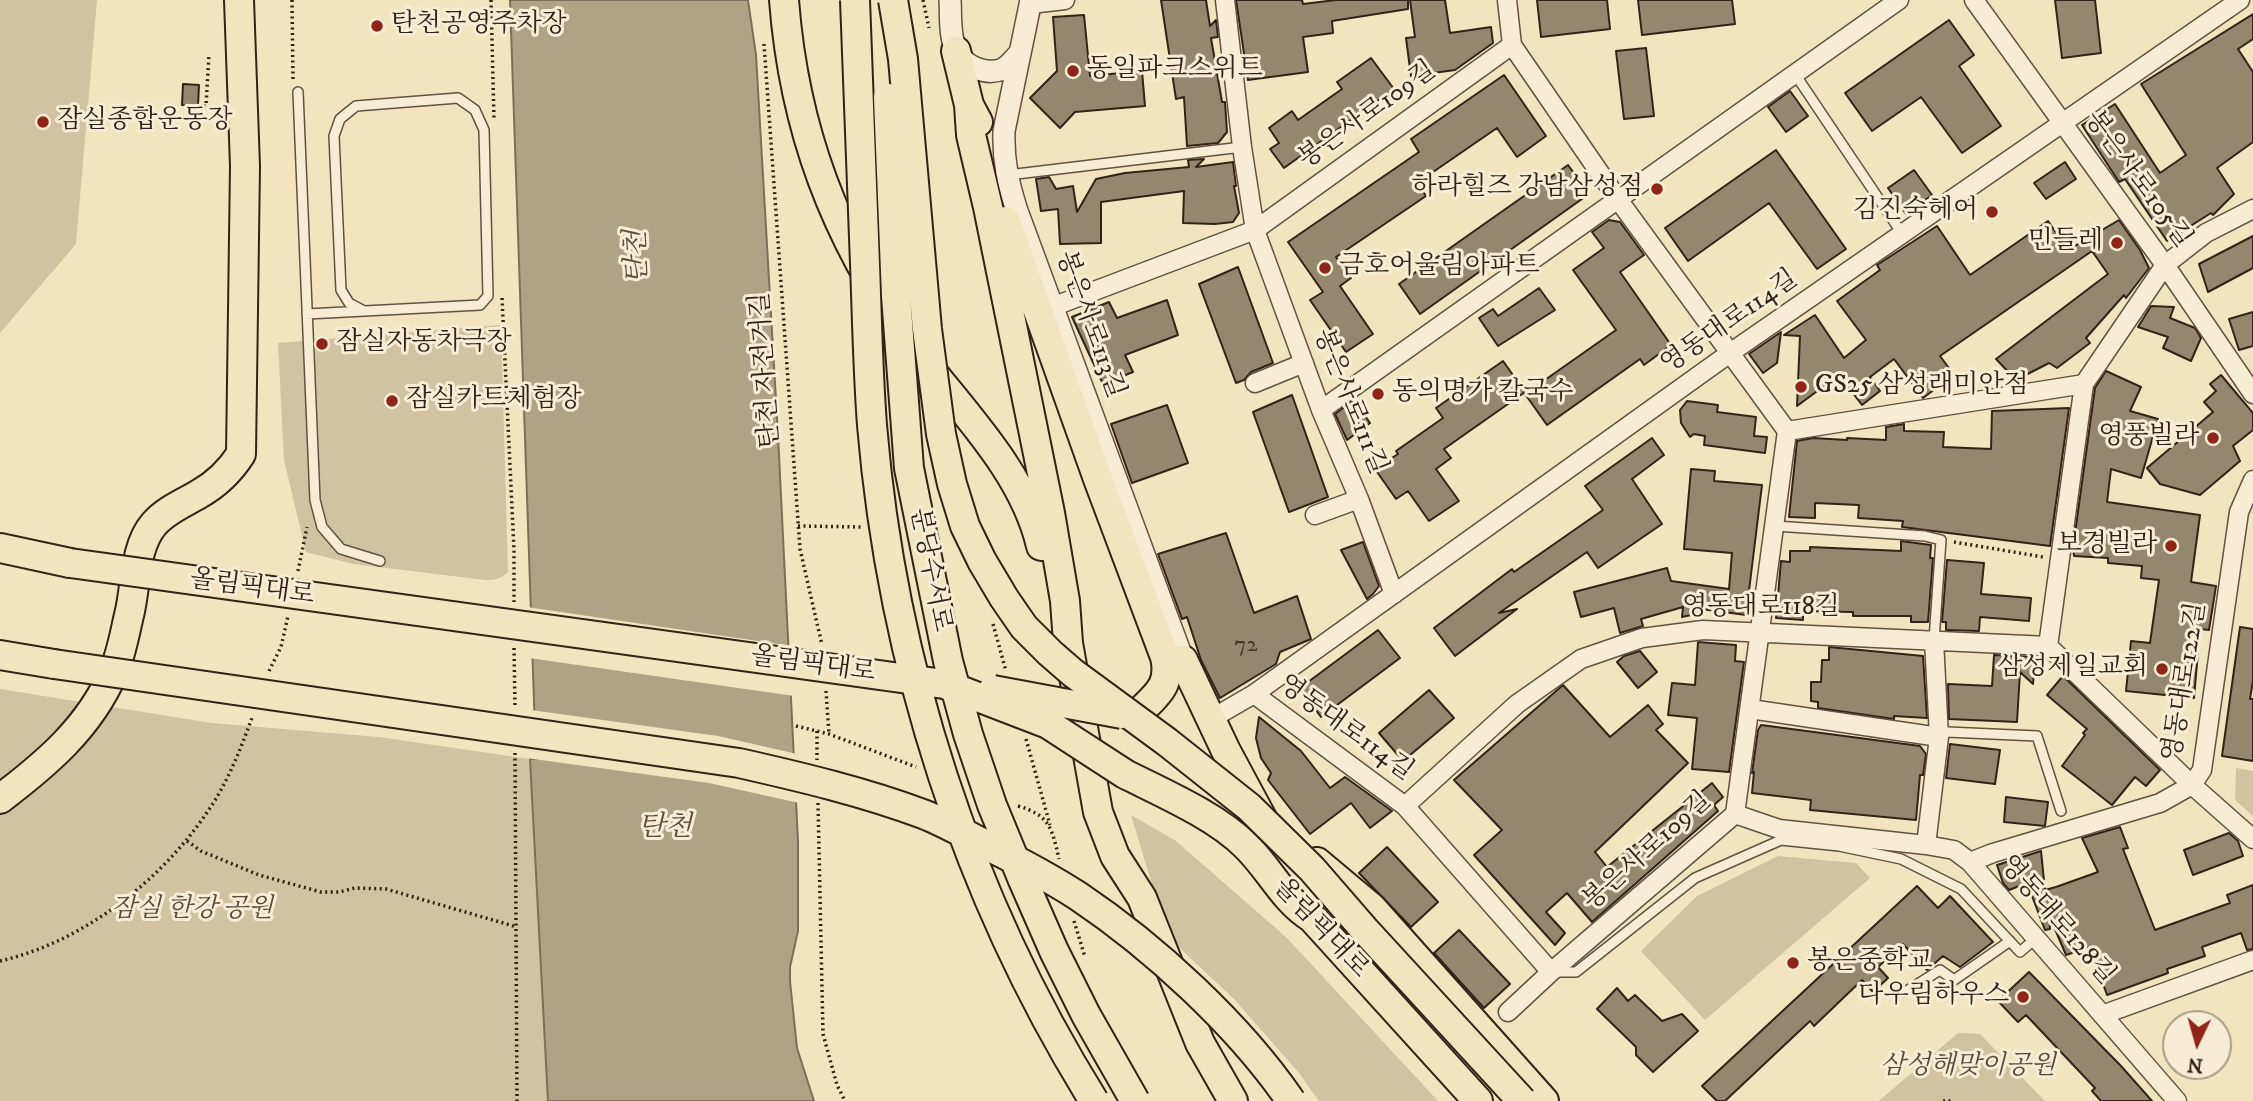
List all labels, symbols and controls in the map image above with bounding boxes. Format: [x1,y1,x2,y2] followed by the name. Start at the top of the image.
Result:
[391,10,567,42] place label: 탄천공영주차장
[369,18,385,34] marker: 탄천공영주차장
[1087,55,1263,87] place label: 동일파크스위트
[1293,56,1443,176] street label: 봉은사로109길
[1065,63,1081,79] marker: 동일파크스위트
[2077,105,2197,255] street label: 봉은사로105길
[57,106,233,138] place label: 잠실종합운동장
[35,114,51,130] marker: 잠실종합운동장
[1411,173,1643,205] place label: 하라힐즈 강남삼성점
[1649,181,1665,197] marker: 하라힐즈 강남삼성점
[1852,196,1978,228] place label: 김진숙헤어
[1984,204,2000,220] marker: 김진숙헤어
[2028,227,2103,259] place label: 민들레
[621,229,657,285] water label: 탄천
[2109,235,2125,251] marker: 민들레
[1048,247,1130,403] street label: 봉은사로113길
[1339,252,1540,284] place label: 금호어울림아파트
[1317,260,1333,276] marker: 금호어울림아파트
[1656,264,1804,382] street label: 영동대로114길
[746,291,788,449] street label: 탄천 자전거길
[1306,325,1392,479] street label: 봉은사로111길
[336,328,512,360] place label: 잠실자동차극장
[314,336,330,352] marker: 잠실자동차극장
[1815,371,2029,403] place label: GS25 삼성래미안점
[1392,378,1573,410] place label: 동의명가 칼국수
[1793,379,1809,395] marker: GS25 삼성래미안점
[406,385,582,417] place label: 잠실카트체험장
[1370,386,1386,402] marker: 동의명가 칼국수
[384,393,400,409] marker: 잠실카트체험장
[2099,422,2199,454] place label: 영풍빌라
[2205,430,2221,446] marker: 영풍빌라
[902,505,956,635] street label: 분당수서로
[2057,530,2157,562] place label: 보경빌라
[2163,538,2179,554] marker: 보경빌라
[188,565,316,613] street label: 올림픽대로
[1682,593,1840,625] street label: 영동대로118길
[2158,600,2214,764] street label: 영동대로122길
[1234,632,1258,660] house number: 72
[749,642,877,690] street label: 올림픽대로
[1997,653,2148,685] place label: 삼성제일교회
[2154,661,2170,677] marker: 삼성제일교회
[1271,669,1419,789] street label: 영동대로114길
[1577,786,1719,918] street label: 봉은사로109길
[638,812,692,846] water label: 탄천
[1991,850,2121,992] street label: 영동대로128길
[1266,872,1374,986] street label: 올림픽대로
[111,895,273,927] park label: 잠실 한강 공원
[1807,947,1933,979] place label: 봉은중학교
[1785,955,1801,971] marker: 봉은중학교
[1858,981,2009,1013] place label: 다우림하우스
[2015,989,2031,1005] marker: 다우림하우스
[2162,1010,2232,1080] north arrow
[1880,1052,2056,1084] park label: 삼성해맞이공원
[2187,1052,2204,1077] text: N

